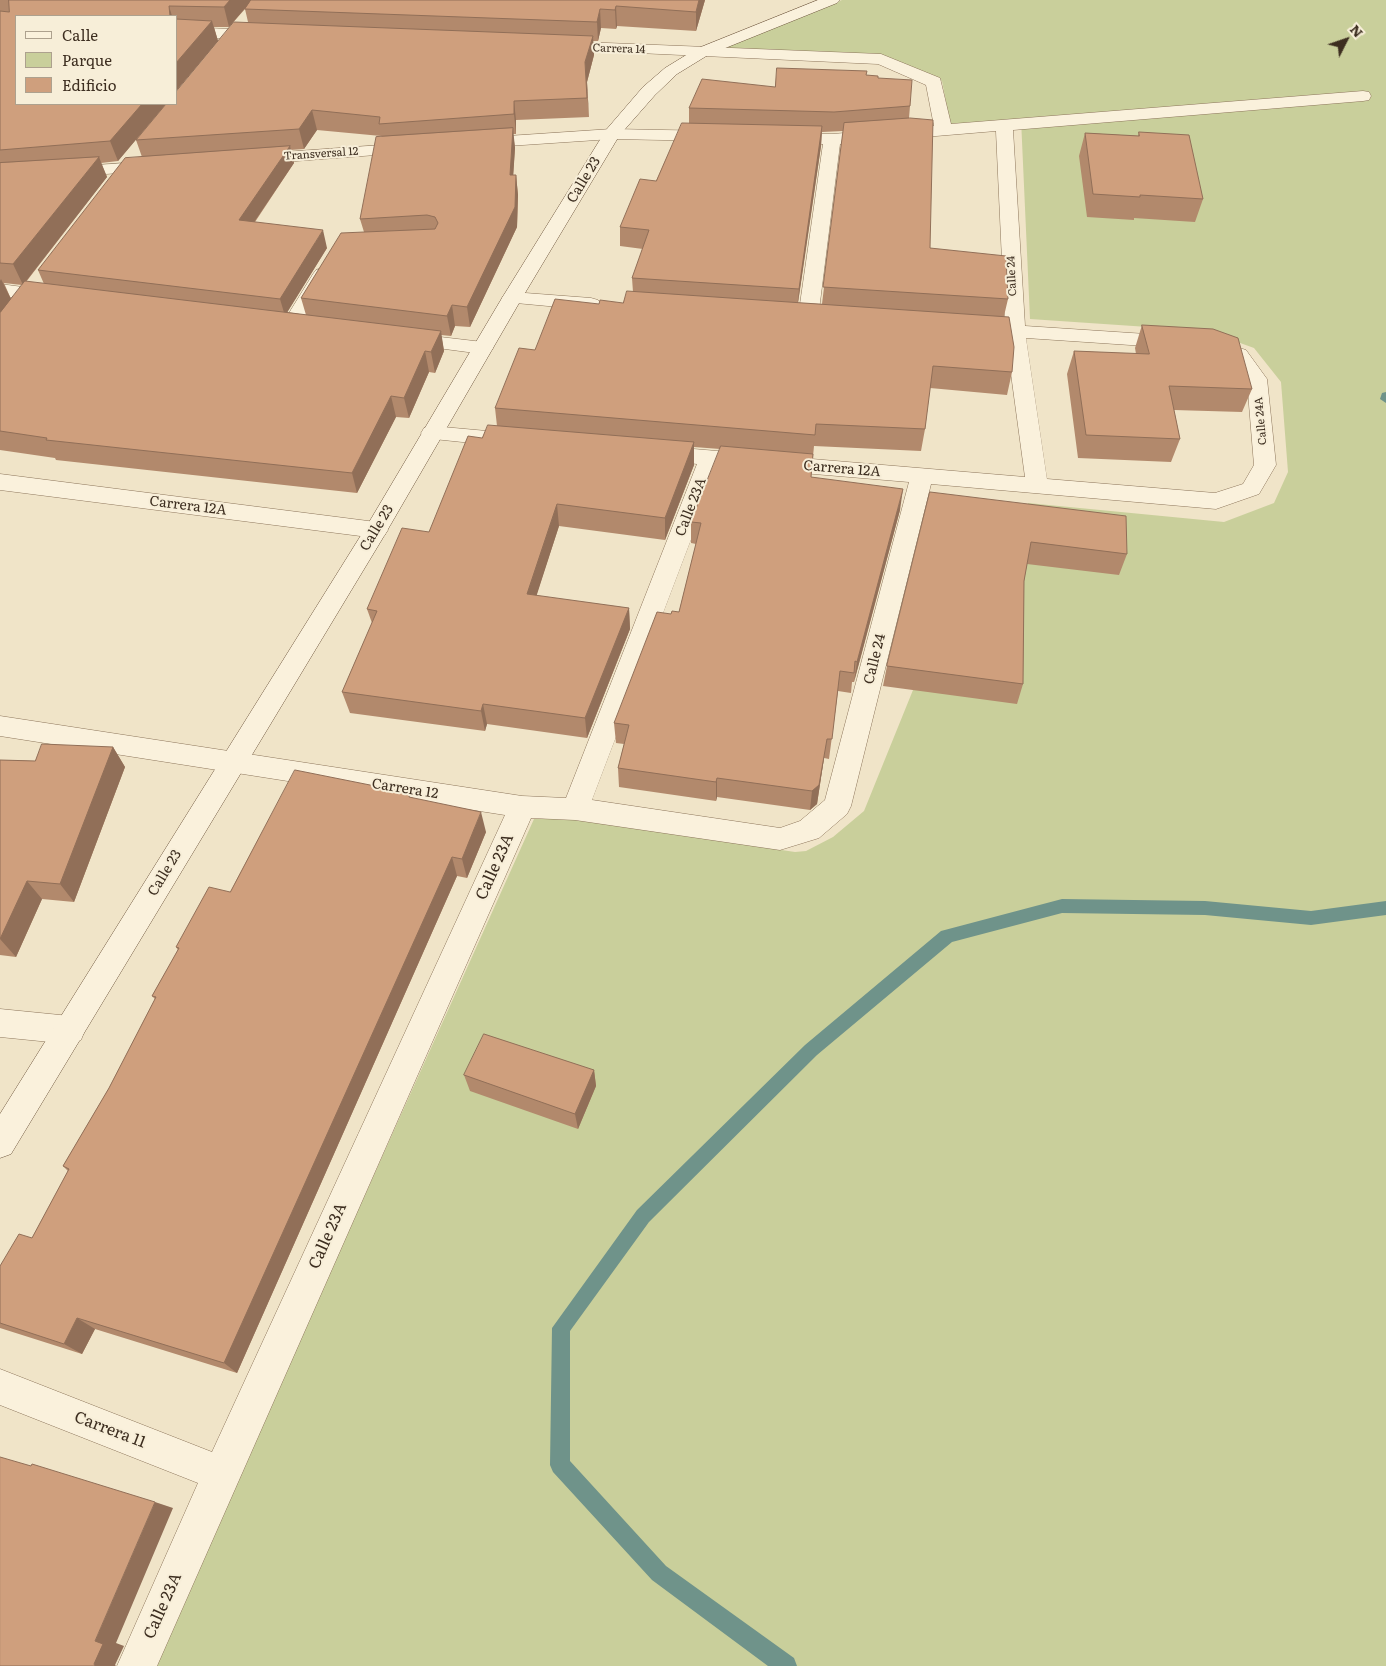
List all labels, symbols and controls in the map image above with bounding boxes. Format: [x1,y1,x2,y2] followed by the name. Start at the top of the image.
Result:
[15,15,178,105] legend
[1321,15,1371,65] north arrow
[1346,19,1369,41] text: N
[62,23,98,46] text: Calle
[592,41,646,57] street label: Carrera 14
[62,48,112,71] text: Parque
[62,73,117,96] text: Edificio
[283,145,359,163] street label: Transversal 12
[564,154,604,206] street label: Calle 23
[1004,256,1020,296] street label: Calle 24
[1252,396,1270,446] street label: Calle 24A
[803,457,881,481] street label: Carrera 12A
[672,475,710,539] street label: Calle 23A
[149,493,227,519] street label: Carrera 12A
[357,502,397,554] street label: Calle 23
[861,632,889,686] street label: Calle 24
[371,775,439,803] street label: Carrera 12
[472,831,518,903] street label: Calle 23A
[145,847,185,899] street label: Calle 23
[305,1200,351,1272] street label: Calle 23A
[72,1408,148,1452] street label: Carrera 11
[140,1570,186,1642] street label: Calle 23A

